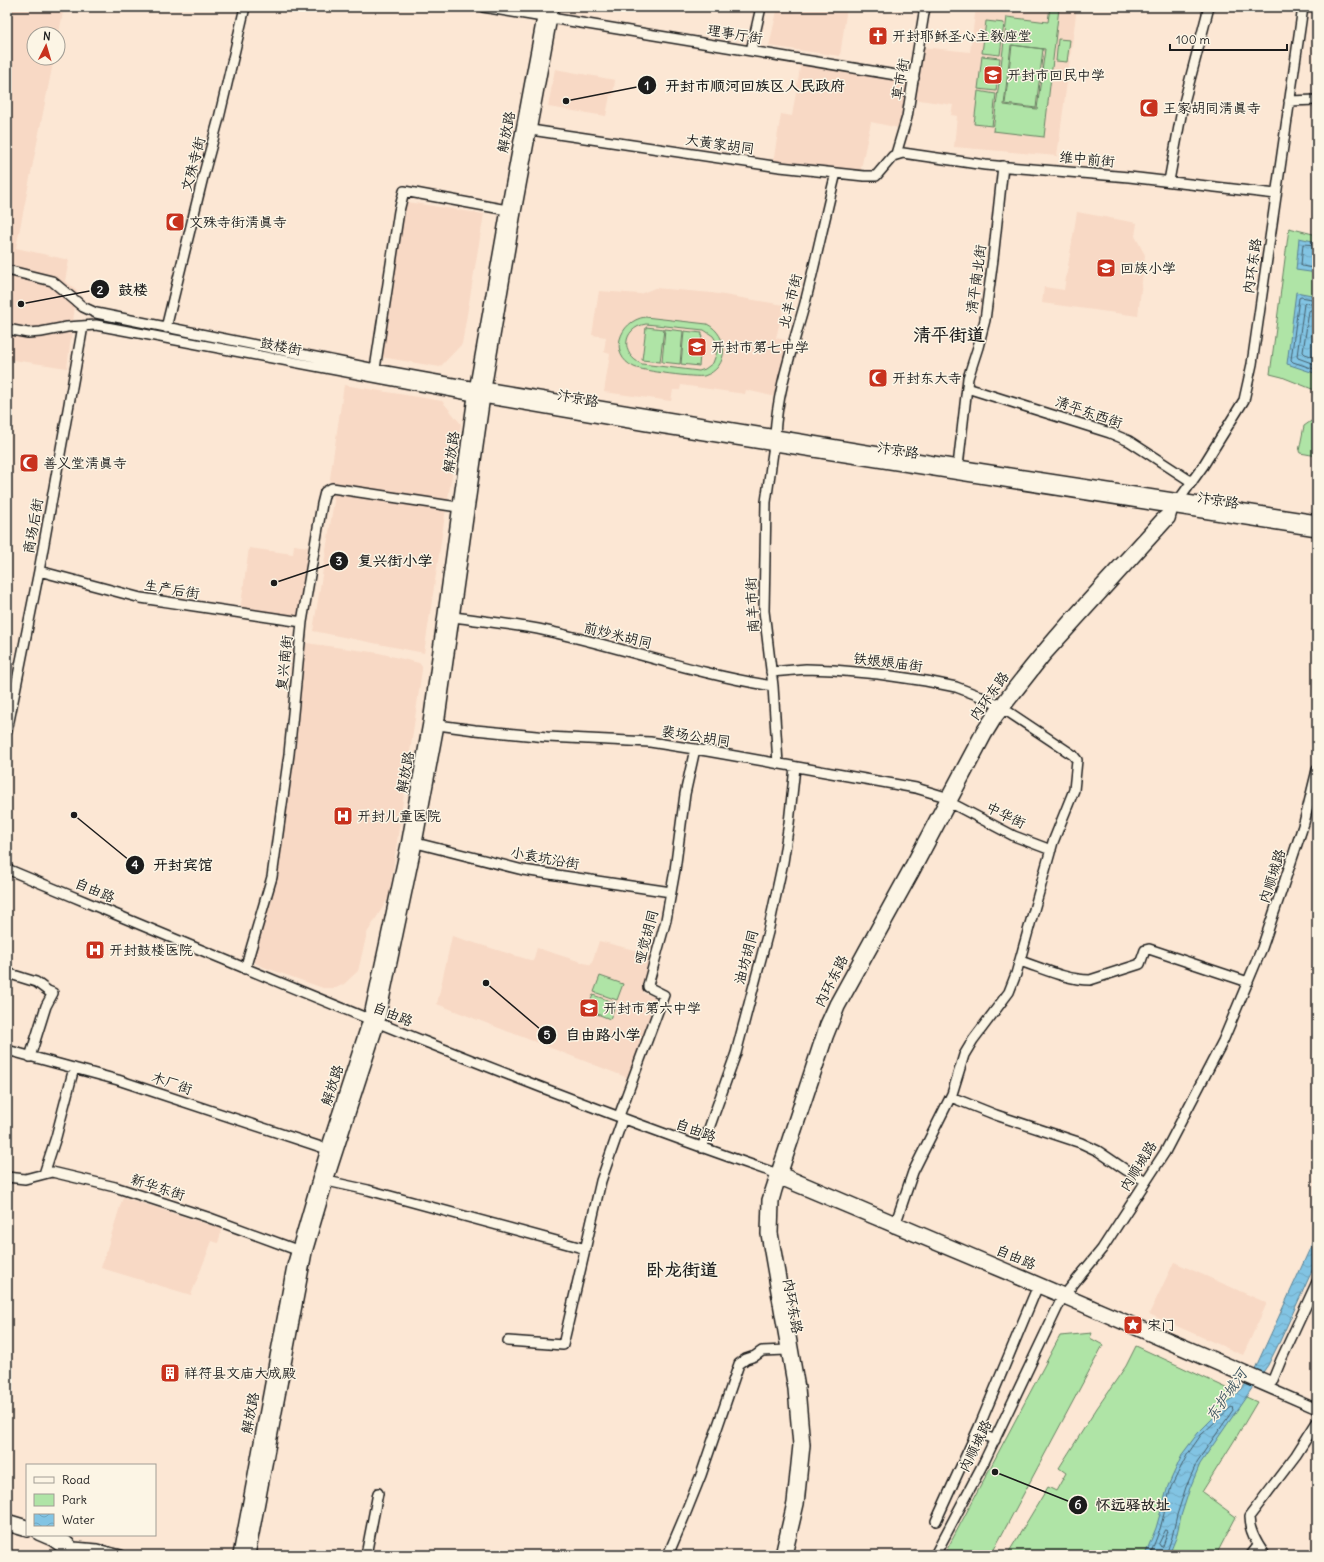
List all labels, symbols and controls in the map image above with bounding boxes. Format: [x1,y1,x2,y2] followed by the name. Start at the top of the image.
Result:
[706,21,764,47] street label: 理事厅街
[867,25,889,47] church icon: 开封耶稣圣心主教座堂
[26,26,66,66] north arrow
[1170,26,1287,52] scale bar
[892,27,1032,45] place label: 开封耶稣圣心主教座堂
[42,29,51,43] text: N
[1176,32,1210,47] text: 100 m
[887,57,913,101] street label: 草市街
[982,64,1004,86] school or university icon: 开封市回民中学
[1007,66,1105,84] place label: 开封市回民中学
[637,72,853,99] callout: 开封市顺河回族区人民政府
[665,76,845,95] text: 开封市顺河回族区人民政府
[645,78,649,93] text: 1
[1138,97,1160,119] mosque icon: 王家胡同清真寺
[1163,99,1261,117] place label: 王家胡同清真寺
[493,110,519,154] street label: 解放路
[684,130,756,158] street label: 大黄家胡同
[177,135,209,193] street label: 文殊寺街
[1058,148,1116,170] street label: 维中前街
[164,211,186,233] mosque icon: 文殊寺街清真寺
[189,213,287,231] place label: 文殊寺街清真寺
[1239,237,1265,295] street label: 内环东路
[962,243,990,315] street label: 清平南北街
[1095,257,1117,279] school or university icon: 回族小学
[1120,259,1176,277] place label: 回族小学
[774,272,806,330] street label: 北羊市街
[90,276,156,303] callout: 鼓楼
[118,280,148,299] text: 鼓楼
[97,282,104,297] text: 2
[913,323,985,346] district label: 清平街道
[259,333,303,359] street label: 鼓楼街
[686,336,708,358] school or university icon: 开封市第七中学
[711,338,809,356] place label: 开封市第七中学
[867,367,889,389] mosque icon: 开封东大寺
[892,369,962,387] place label: 开封东大寺
[556,385,600,411] street label: 汴京路
[1053,392,1125,432] street label: 清平东西街
[439,430,463,474] street label: 解放路
[876,438,920,462] street label: 汴京路
[18,452,40,474] mosque icon: 善义堂清真寺
[43,454,127,472] place label: 善义堂清真寺
[1196,488,1240,512] street label: 汴京路
[19,497,47,555] street label: 商场后街
[329,547,440,574] callout: 复兴街小学
[357,551,433,570] text: 复兴街小学
[336,553,343,568] text: 3
[143,576,201,602] street label: 生产后街
[742,577,762,633] street label: 南羊市街
[582,618,654,652] street label: 前炒米胡同
[272,634,296,692] street label: 复兴南街
[852,649,924,675] street label: 铁娘娘庙街
[965,668,1013,724] street label: 内环东路
[660,722,732,750] street label: 裴场公胡同
[392,750,418,794] street label: 解放路
[983,798,1029,832] street label: 中华街
[332,805,354,827] hospital icon: 开封儿童医院
[357,807,441,825] place label: 开封儿童医院
[509,843,581,873] street label: 小袁坑沿街
[1255,847,1289,905] street label: 内顺城路
[125,852,221,879] callout: 开封宾馆
[153,855,213,874] text: 开封宾馆
[132,857,139,872] text: 4
[72,874,118,906] street label: 自由路
[630,908,662,966] street label: 哑觉胡同
[730,928,762,986] street label: 油坊胡同
[84,939,106,961] hospital icon: 开封鼓楼医院
[109,941,193,959] place label: 开封鼓楼医院
[810,952,852,1010] street label: 内环东路
[578,997,600,1019] school or university icon: 开封市第六中学
[370,998,416,1030] street label: 自由路
[603,999,701,1017] place label: 开封市第六中学
[537,1021,648,1048] callout: 自由路小学
[565,1025,641,1044] text: 自由路小学
[544,1027,551,1042] text: 5
[317,1062,347,1108] street label: 解放路
[149,1068,195,1098] street label: 木厂街
[673,1114,719,1146] street label: 自由路
[1116,1137,1160,1195] street label: 内顺城路
[129,1170,187,1204] street label: 新华东街
[993,1241,1039,1273] street label: 自由路
[646,1258,718,1281] district label: 卧龙街道
[779,1277,807,1335] street label: 内环东路
[1122,1314,1144,1336] place icon: 宋门
[1147,1316,1175,1334] place label: 宋门
[159,1362,181,1384] building icon: 祥符县文庙大成殿
[1201,1363,1253,1425] water label: 东护城河
[184,1364,296,1382] place label: 祥符县文庙大成殿
[237,1391,263,1435] street label: 解放路
[955,1417,995,1475] street label: 内顺城路
[26,1464,156,1536] legend
[62,1472,90,1487] text: Road
[62,1492,87,1507] text: Park
[1068,1492,1179,1519] callout: 怀远驿故址
[1095,1495,1171,1514] text: 怀远驿故址
[1075,1497,1082,1512] text: 6
[62,1512,95,1527] text: Water

